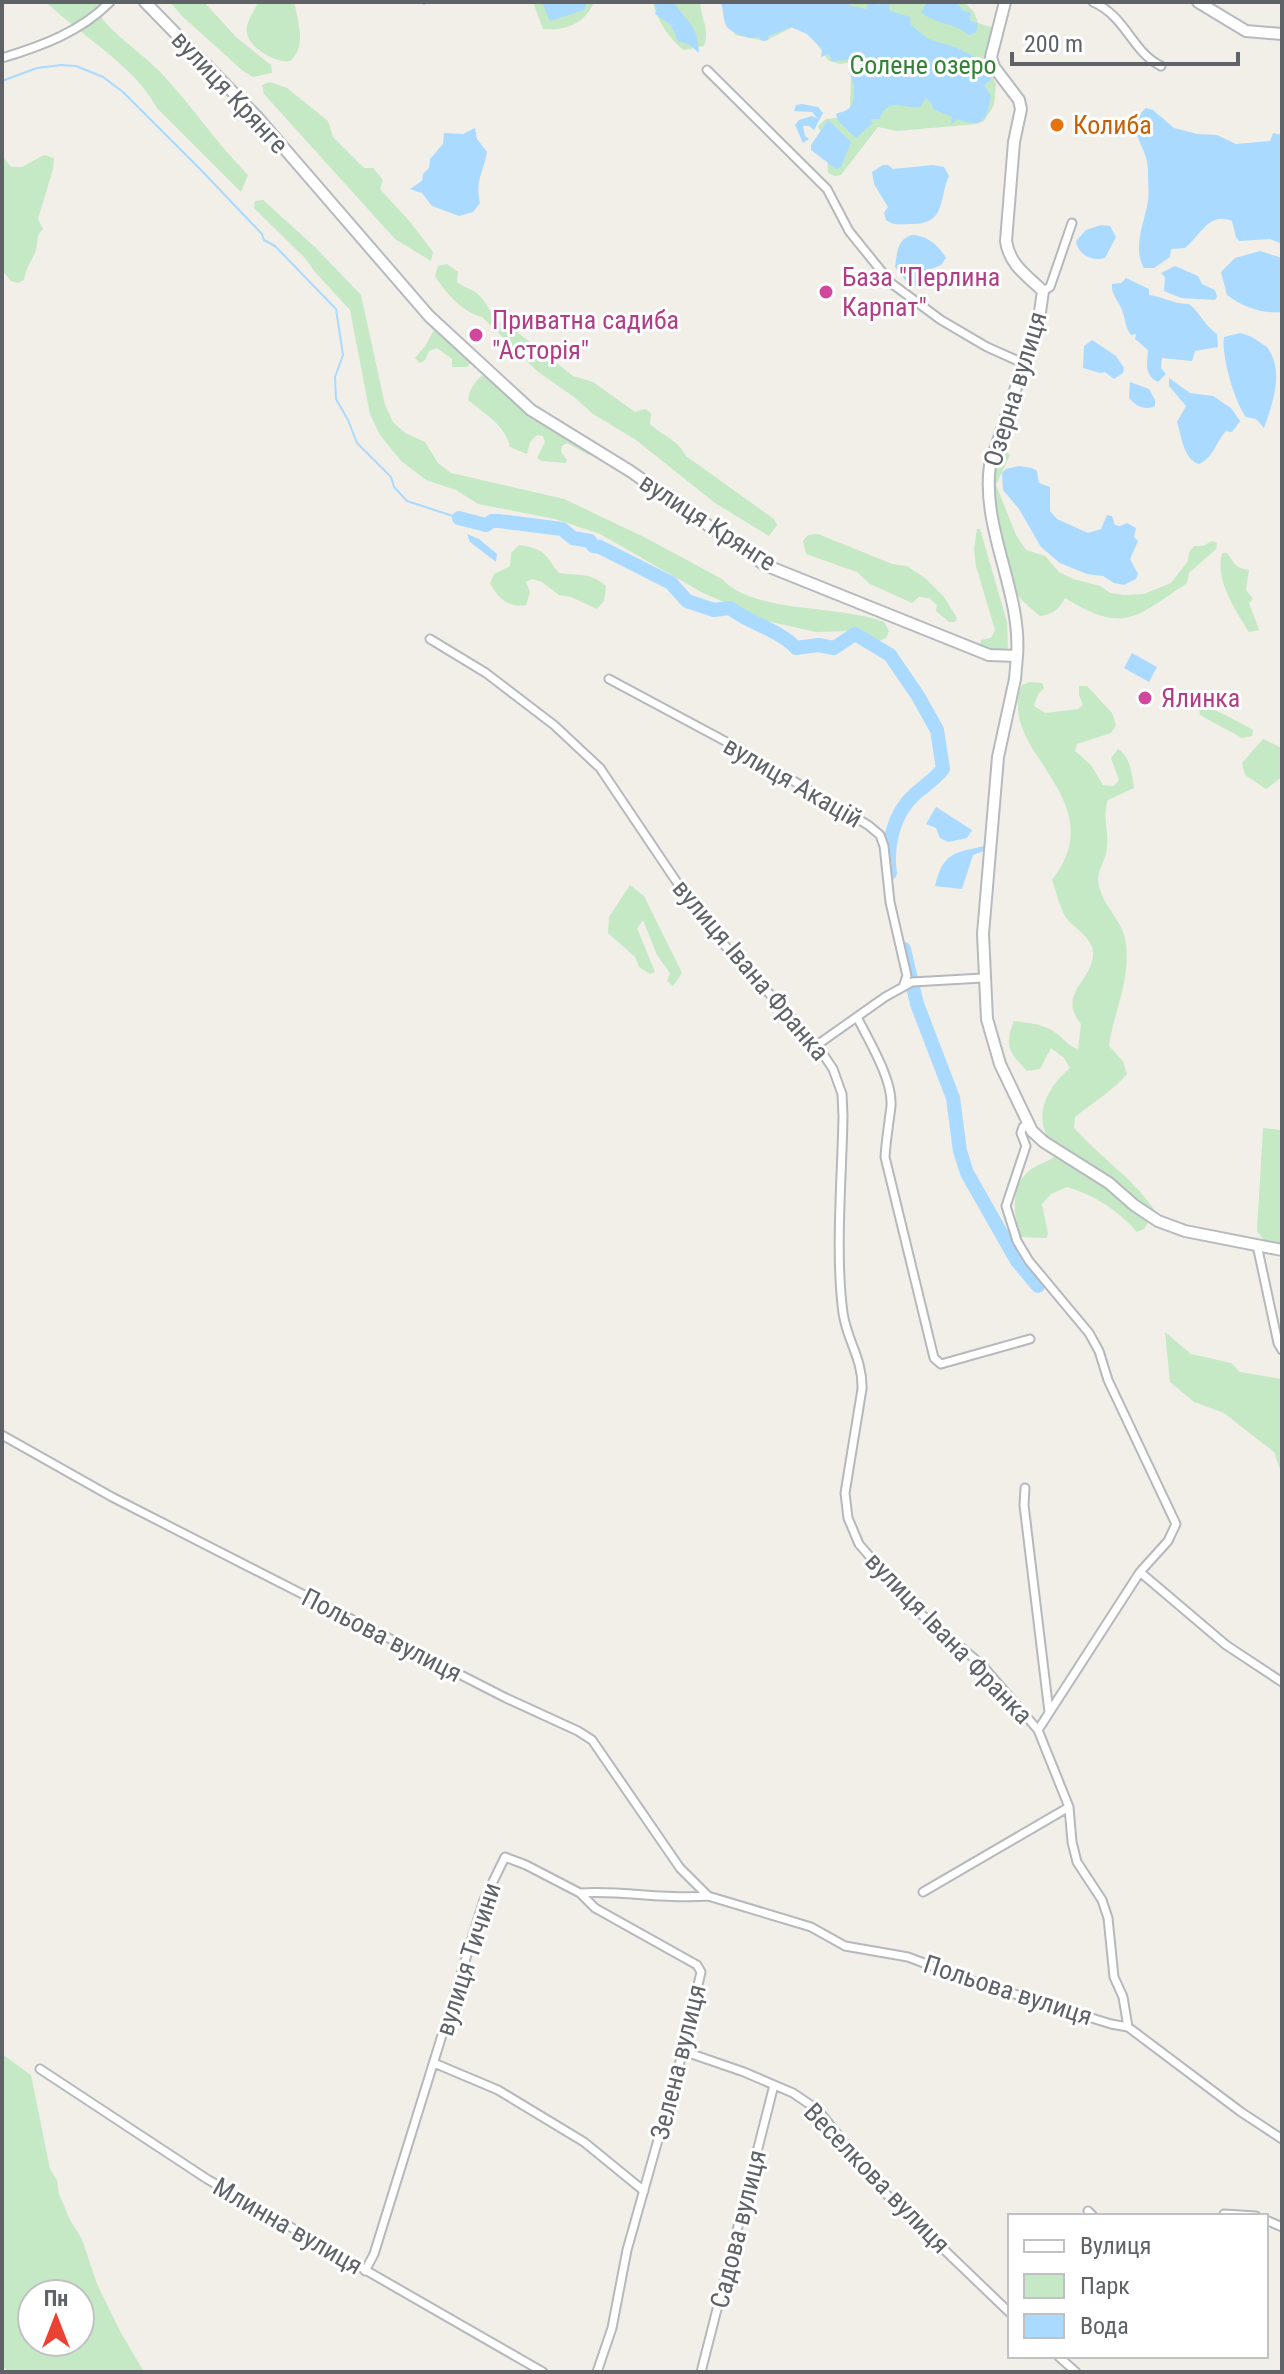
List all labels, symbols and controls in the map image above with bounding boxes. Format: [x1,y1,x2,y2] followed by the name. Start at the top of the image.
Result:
[1012,16,1238,66] scale bar
[166,25,294,159] street label: вулиця Крянге
[1024,30,1083,58] text: 200 m
[849,50,997,80] park label: Солене озеро
[1073,110,1152,140] place label: Колиба
[1048,116,1066,134] marker: Колиба
[842,262,1000,322] place label: База "Перлина Карпат"
[817,283,835,301] marker: База "Перлина Карпат"
[492,305,679,365] place label: Приватна садиба "Асторія"
[977,308,1053,470] street label: Озерна вулиця
[467,326,485,344] marker: Приватна садиба "Асторія"
[634,467,782,577] street label: вулиця Крянге
[1161,683,1240,713] place label: Ялинка
[1136,689,1154,707] marker: Ялинка
[718,730,868,834] street label: вулиця Акацій
[667,873,835,1067] street label: вулиця Івана Франка
[859,1546,1039,1730] street label: вулиця Івана Франка
[297,1582,467,1688] street label: Польова вулиця
[429,1879,507,2039] street label: вулиця Тичини
[920,1949,1096,2031] street label: Польова вулиця
[644,1981,712,2143] street label: Зелена вулиця
[798,2097,956,2259] street label: Веселкова вулиця
[704,2147,772,2311] street label: Садова вулиця
[208,2171,368,2281] street label: Млинна вулиця
[1008,2214,1268,2358] legend
[1080,2232,1151,2260] text: Вулиця
[1080,2272,1130,2300] text: Парк
[16,2278,96,2358] north arrow
[44,2286,68,2311] text: Пн
[1080,2312,1129,2340] text: Вода

